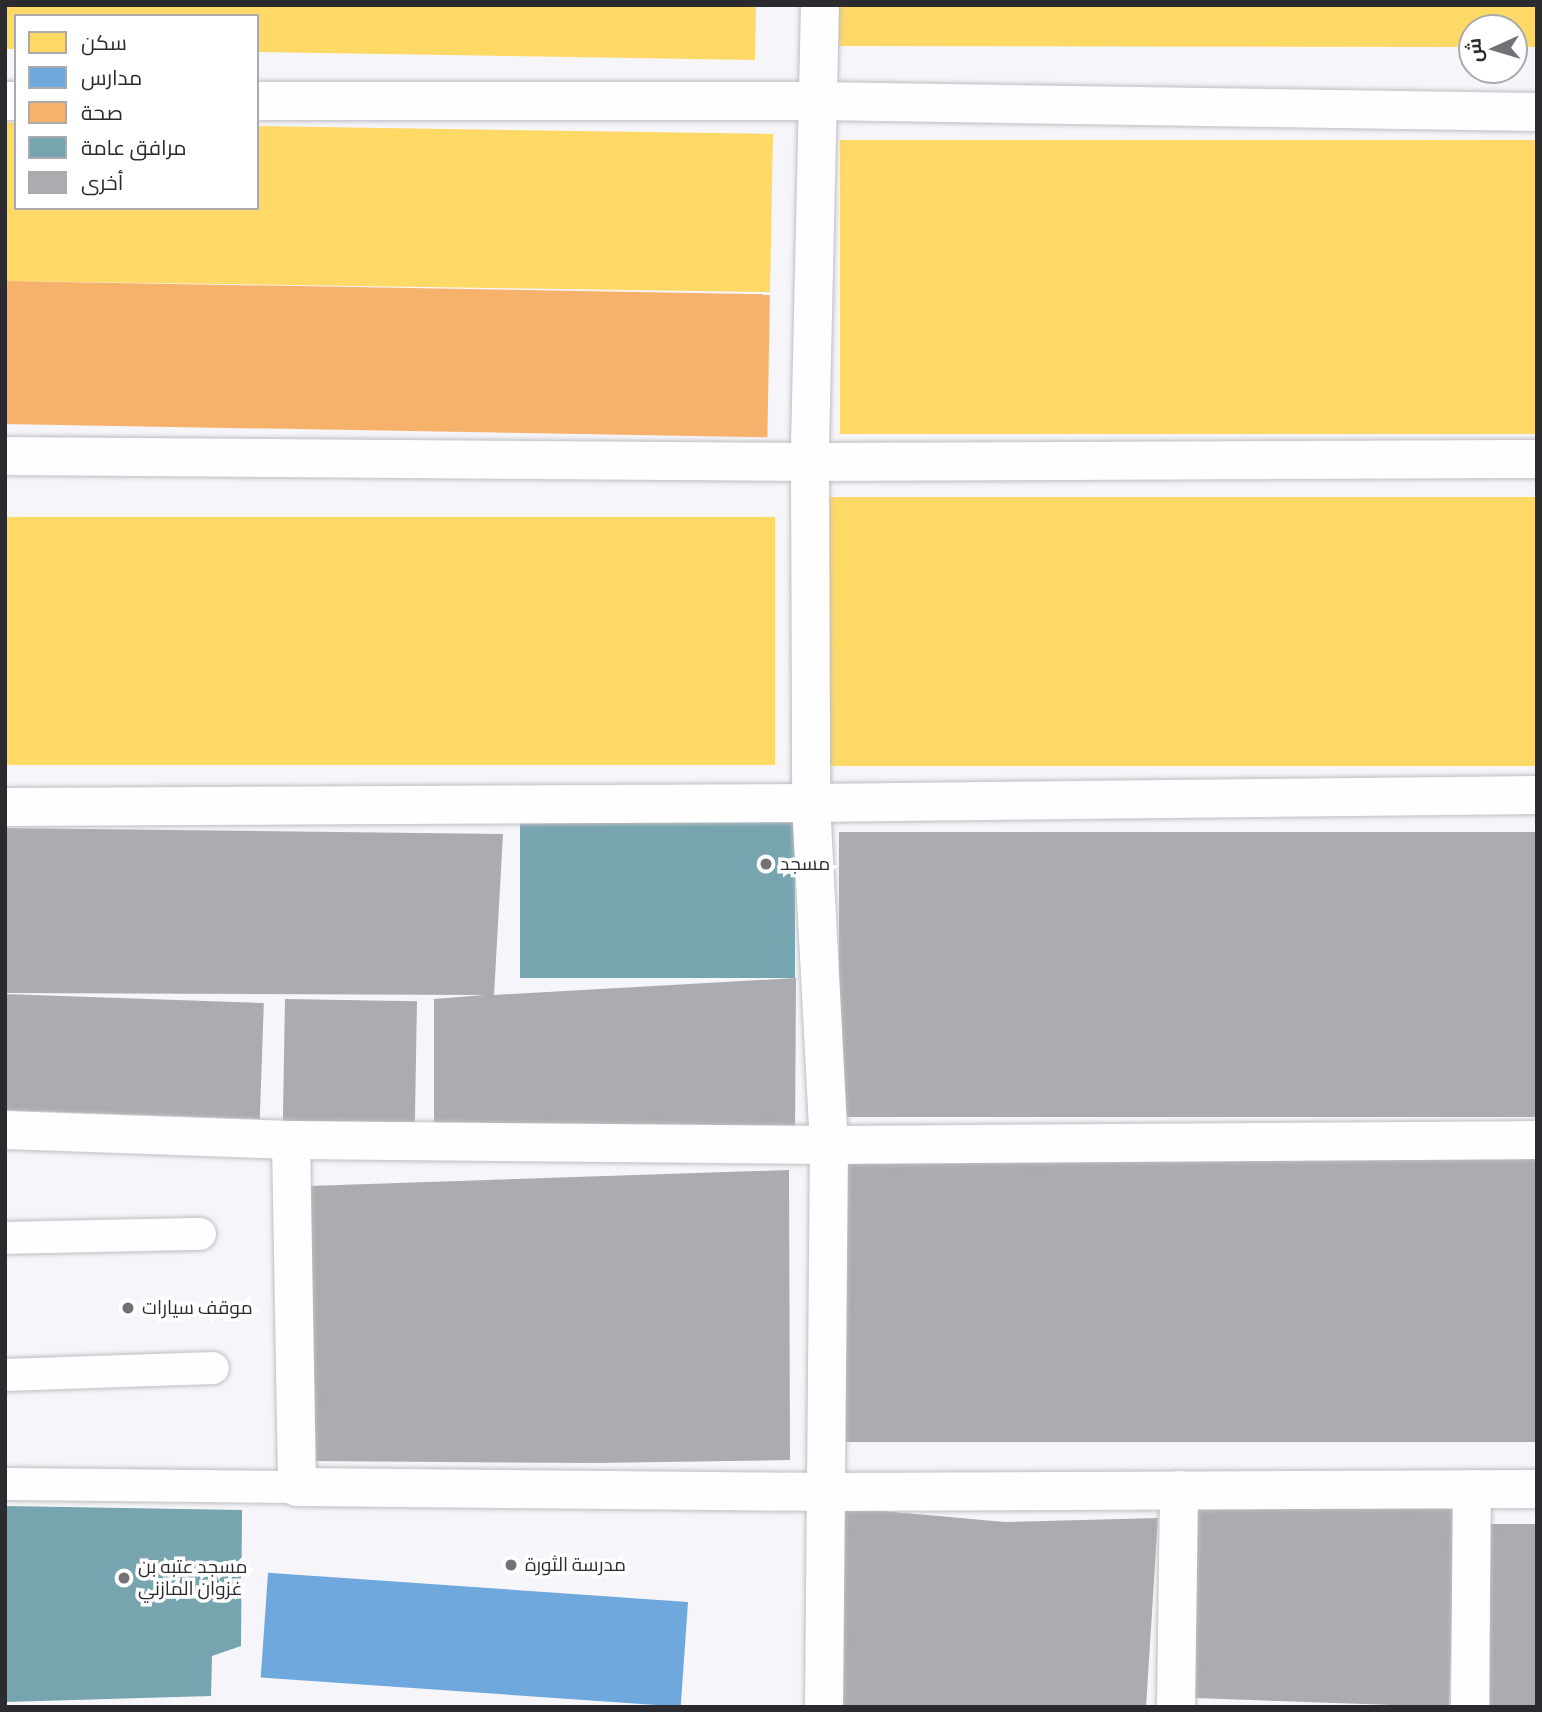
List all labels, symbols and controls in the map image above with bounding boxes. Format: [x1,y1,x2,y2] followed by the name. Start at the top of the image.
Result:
[14,14,259,210] legend
[1458,14,1528,84] north arrow
[81,28,127,56] text: سكن
[1460,37,1488,63] text: ش
[81,63,142,91] text: مدارس
[81,98,123,126] text: صحة
[81,133,186,161] text: مرافق عامة
[81,168,123,196] text: أخرى
[780,853,830,875] place label: مسجد
[758,856,774,872] marker: مسجد
[142,1297,253,1319] place label: موقف سيارات
[120,1300,136,1316] marker: موقف سيارات
[525,1554,626,1576] place label: مدرسة الثورة
[138,1556,248,1600] place label: مسجد عتبه بن غزوان المازني
[503,1557,519,1573] marker: مدرسة الثورة
[116,1570,132,1586] marker: مسجد عتبه بن غزوان المازني

